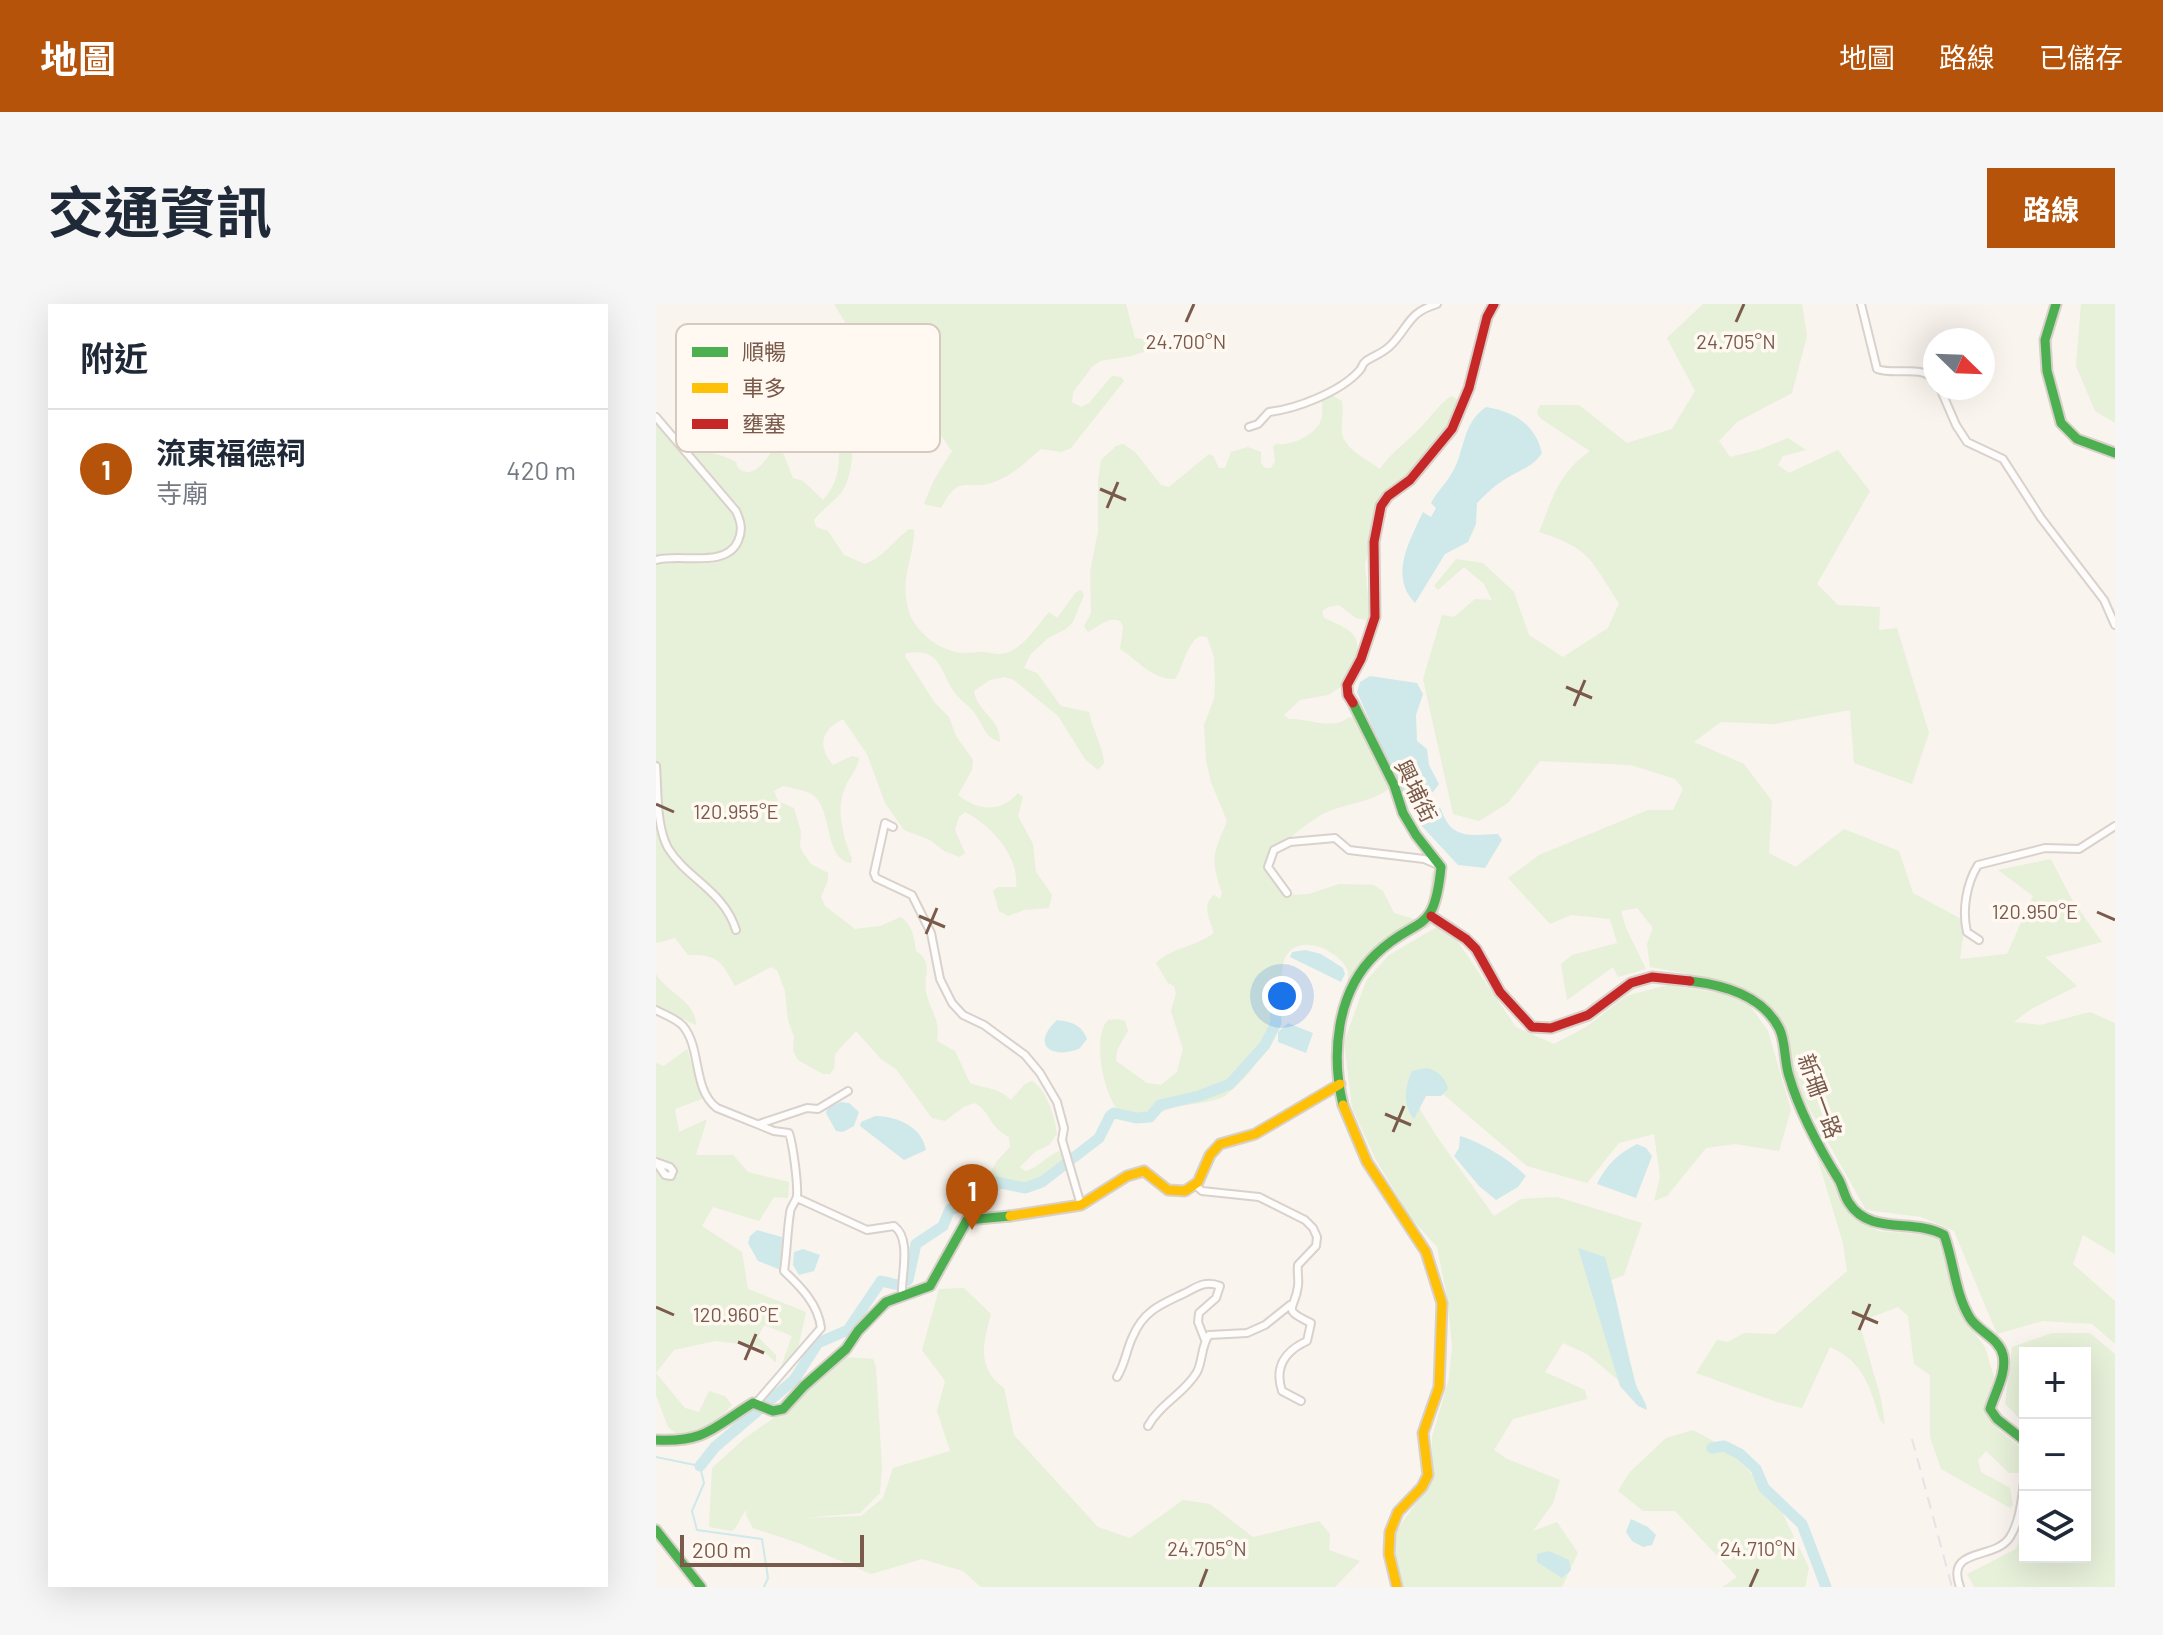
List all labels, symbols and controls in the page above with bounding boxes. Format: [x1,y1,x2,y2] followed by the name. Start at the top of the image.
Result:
[40,35,116,81] text: 地圖
[1839,40,1895,74] text: 地圖
[1939,40,1995,74] text: 路線
[2039,40,2123,74] text: 已儲存
[1987,168,2115,248] button: 路線
[48,177,272,244] text: 交通資訊
[676,324,940,452] legend
[1923,328,1995,400] north arrow
[1146,329,1226,353] text: 24.700°N
[1696,329,1776,353] text: 24.705°N
[80,337,148,378] text: 附近
[742,338,786,364] text: 順暢
[742,374,786,400] text: 車多
[742,410,786,436] text: 壅塞
[156,434,306,470] text: 流東福德祠
[101,454,111,485] text: 1
[506,454,576,485] text: 420 m
[156,477,208,508] text: 寺廟
[1391,755,1443,826] street label: 興埔街
[693,799,779,823] text: 120.955°E
[1992,899,2078,923] text: 120.950°E
[1262,976,1302,1016] your location
[1794,1050,1848,1141] street label: 新珊一路
[946,1164,998,1230] pin: 1
[693,1302,779,1326] text: 120.960°E
[2019,1347,2091,1563] map controls
[2019,1347,2091,1419] button: +
[2019,1419,2091,1491] button: −
[2019,1491,2091,1563] button: layers
[680,1531,864,1567] scale bar
[692,1536,751,1562] text: 200 m
[1167,1536,1247,1560] text: 24.705°N
[1720,1536,1796,1560] text: 24.710°N

